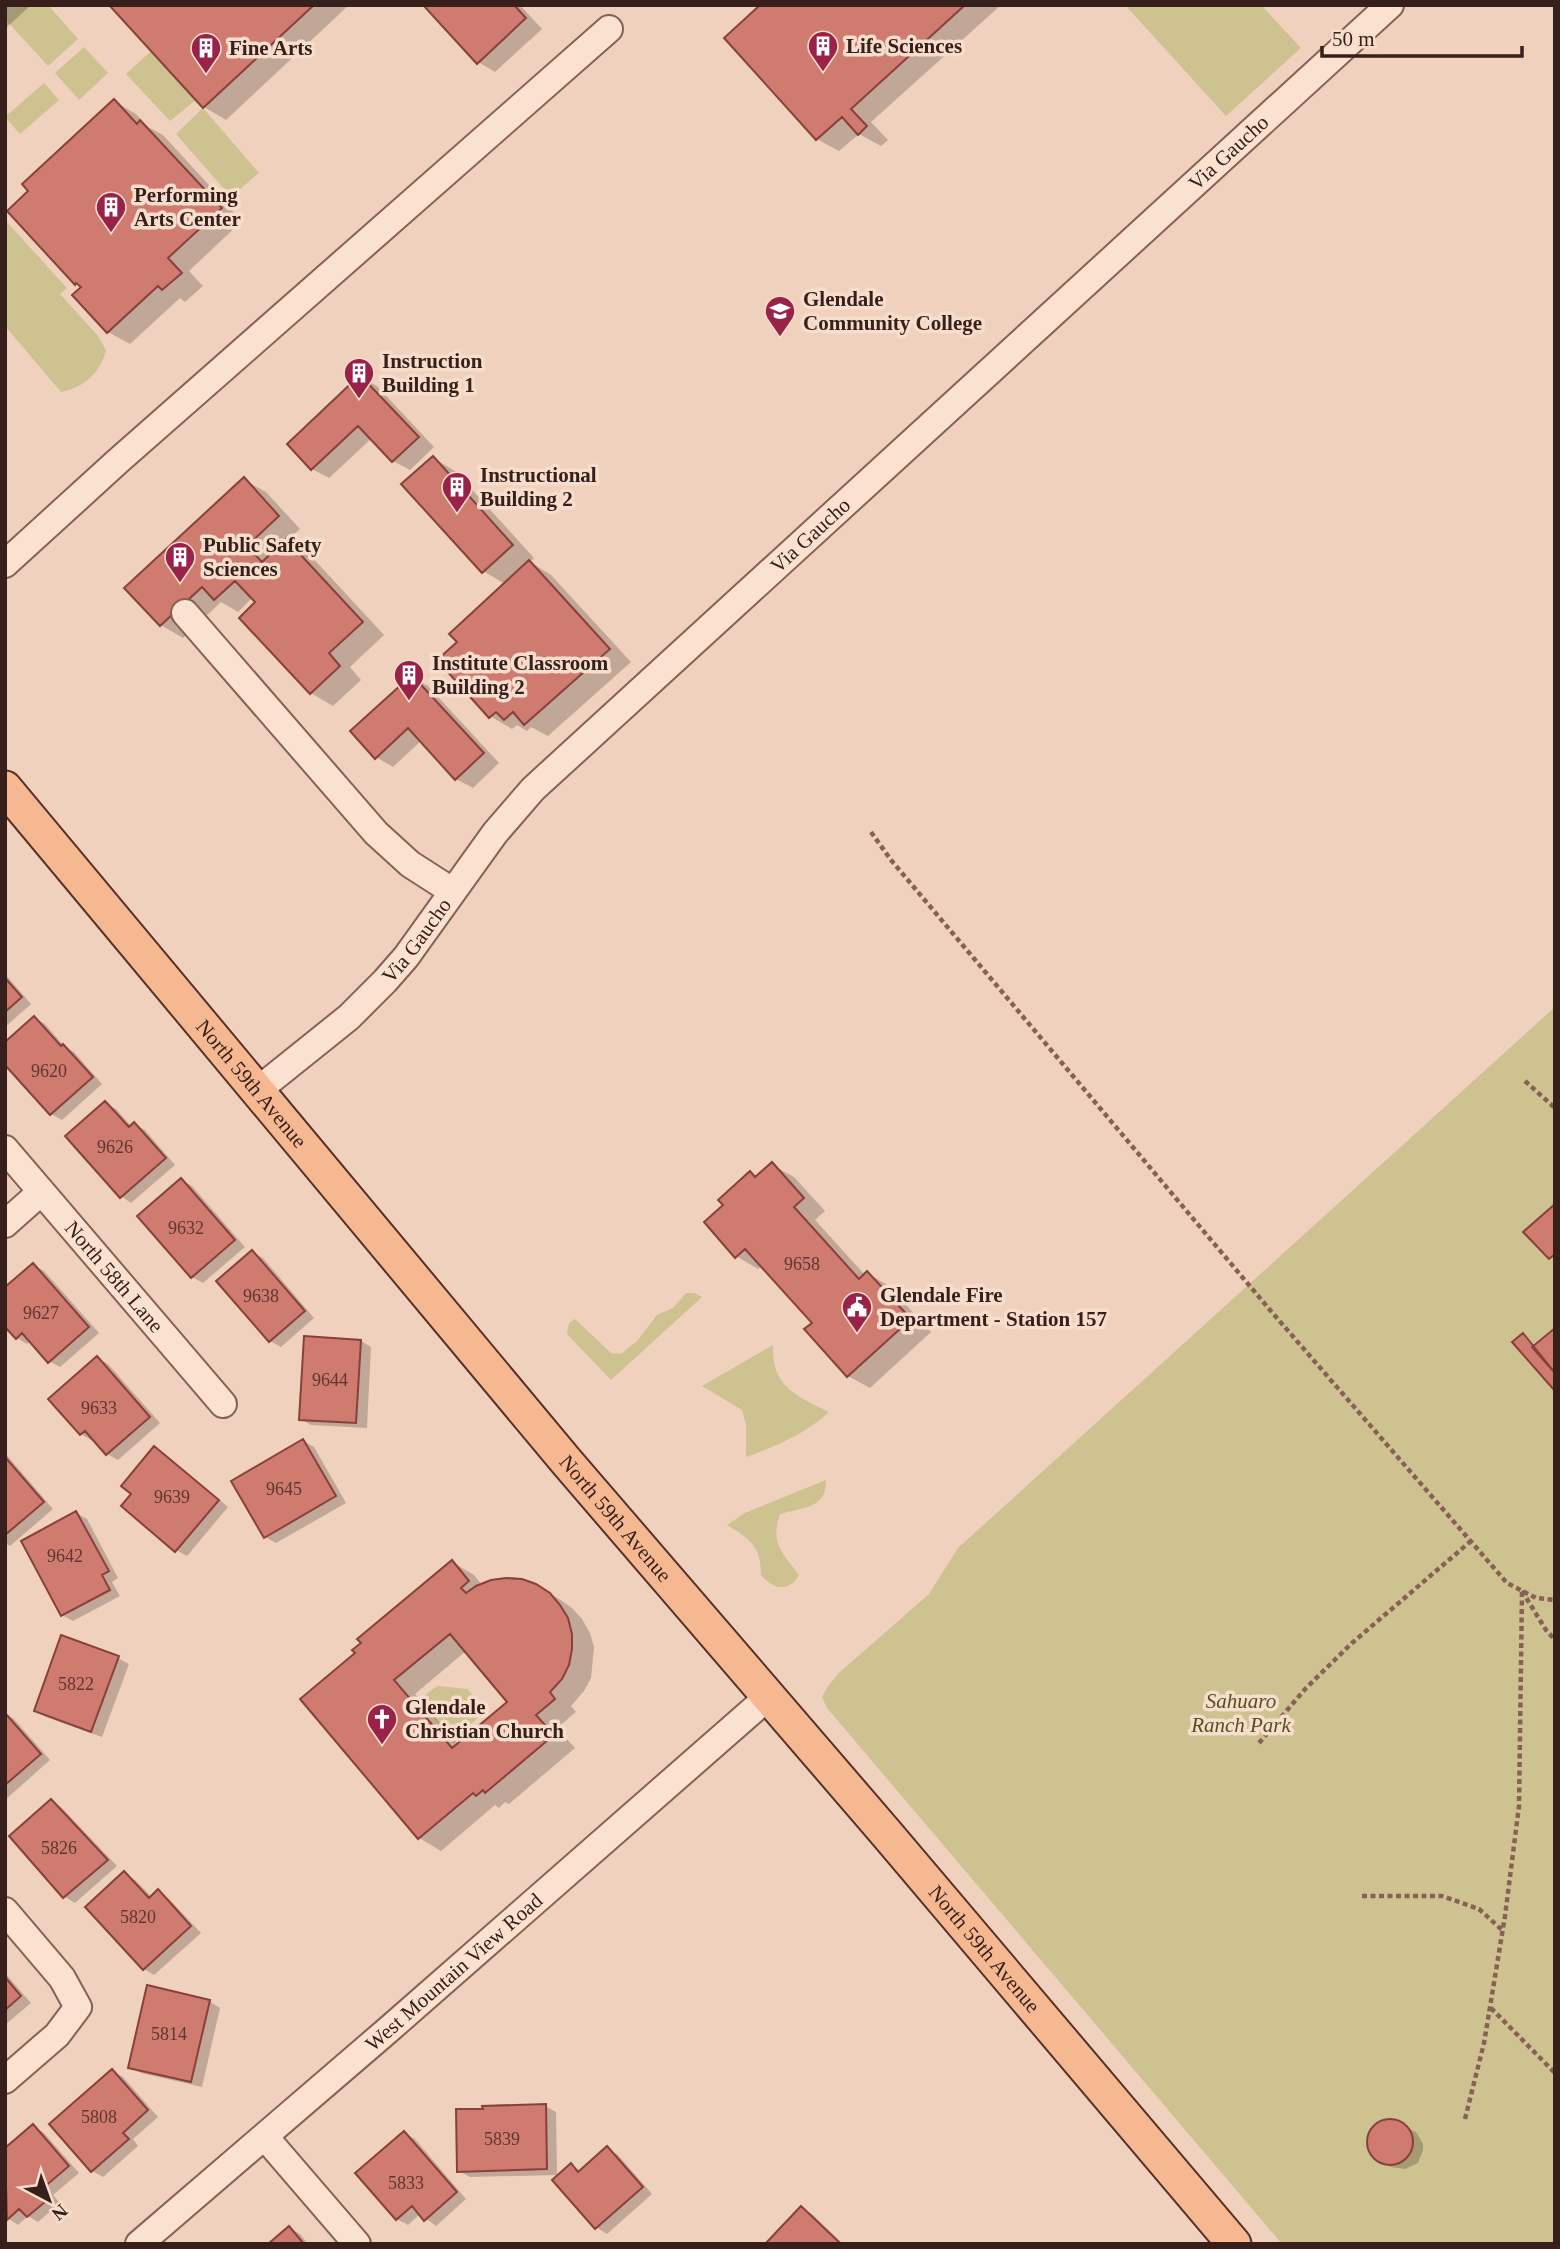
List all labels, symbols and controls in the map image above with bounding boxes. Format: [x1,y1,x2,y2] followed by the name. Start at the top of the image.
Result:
[1322,14,1522,58] scale bar
[1332,27,1375,51] text: 50 m
[806,29,840,73] building icon: Life Sciences
[189,31,223,75] building icon: Fine Arts
[846,34,962,58] place label: Life Sciences
[229,36,312,60] place label: Fine Arts
[1184,110,1273,195] street label: Via Gaucho
[134,183,241,231] place label: Performing Arts Center
[94,190,128,234] building icon: Performing Arts Center
[803,287,982,335] place label: Glendale Community College
[763,294,797,338] school or university icon: Glendale Community College
[382,349,483,397] place label: Instruction Building 1
[342,356,376,400] building icon: Instruction Building 1
[480,463,597,511] place label: Instructional Building 2
[440,470,474,514] building icon: Instructional Building 2
[765,493,855,578] street label: Via Gaucho
[203,533,322,581] place label: Public Safety Sciences
[163,540,197,584] building icon: Public Safety Sciences
[432,651,609,699] place label: Institute Classroom Building 2
[392,658,426,702] building icon: Institute Classroom Building 2
[377,894,456,988] street label: Via Gaucho
[191,1015,312,1153] street label: North 59th Avenue
[31,1061,67,1081] house number: 9620
[97,1137,133,1157] house number: 9626
[60,1216,168,1337] street label: North 58th Lane
[168,1218,204,1238] house number: 9632
[784,1254,820,1274] house number: 9658
[880,1283,1107,1331] place label: Glendale Fire Department - Station 157
[243,1286,279,1306] house number: 9638
[840,1290,874,1334] public building icon: Glendale Fire Department - Station 157
[23,1303,59,1323] house number: 9627
[312,1370,348,1390] house number: 9644
[81,1398,117,1418] house number: 9633
[554,1450,677,1587] street label: North 59th Avenue
[266,1479,302,1499] house number: 9645
[154,1487,190,1507] house number: 9639
[47,1546,83,1566] house number: 9642
[58,1674,94,1694] house number: 5822
[1190,1689,1292,1737] park label: Sahuaro Ranch Park
[405,1695,564,1743] place label: Glendale Christian Church
[365,1702,399,1746] church icon: Glendale Christian Church
[41,1838,77,1858] house number: 5826
[924,1881,1045,2018] street label: North 59th Avenue
[361,1888,548,2056] street label: West Mountain View Road
[120,1907,156,1927] house number: 5820
[151,2024,187,2044] house number: 5814
[81,2107,117,2127] house number: 5808
[484,2129,520,2149] house number: 5839
[14,2165,84,2235] north arrow
[388,2173,424,2193] house number: 5833
[48,2200,72,2225] text: N

